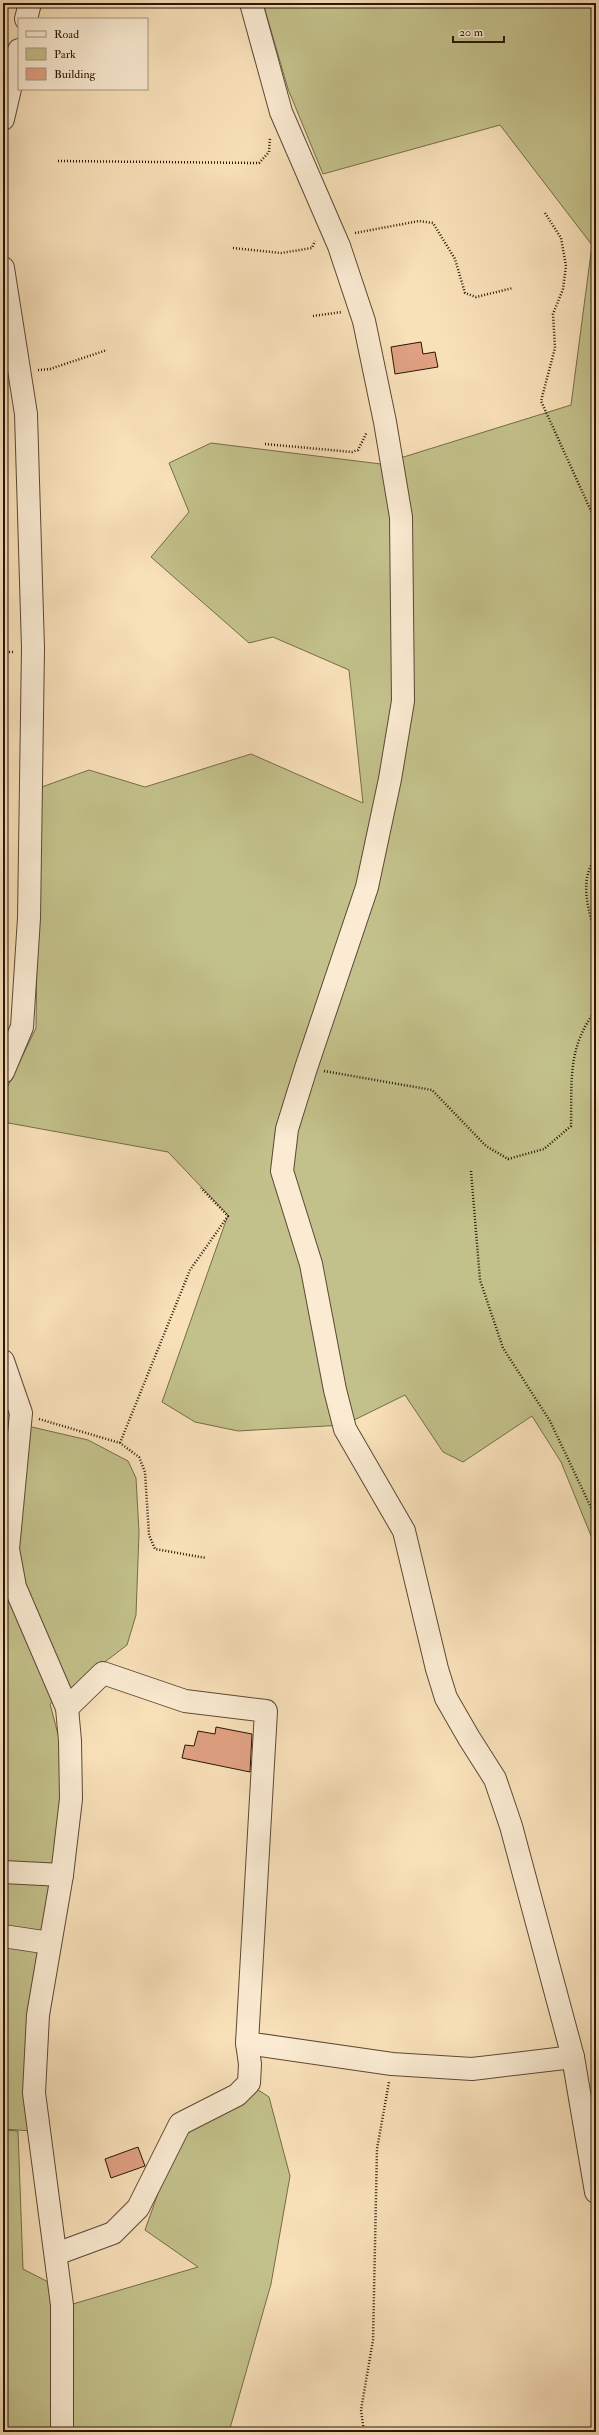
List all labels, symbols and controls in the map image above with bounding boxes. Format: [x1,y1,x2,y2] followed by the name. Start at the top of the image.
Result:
[18,18,148,90] legend
[453,18,504,44] scale bar
[459,25,484,40] text: 20 m
[54,27,79,42] text: Road
[54,47,76,62] text: Park
[54,67,97,82] text: Building

